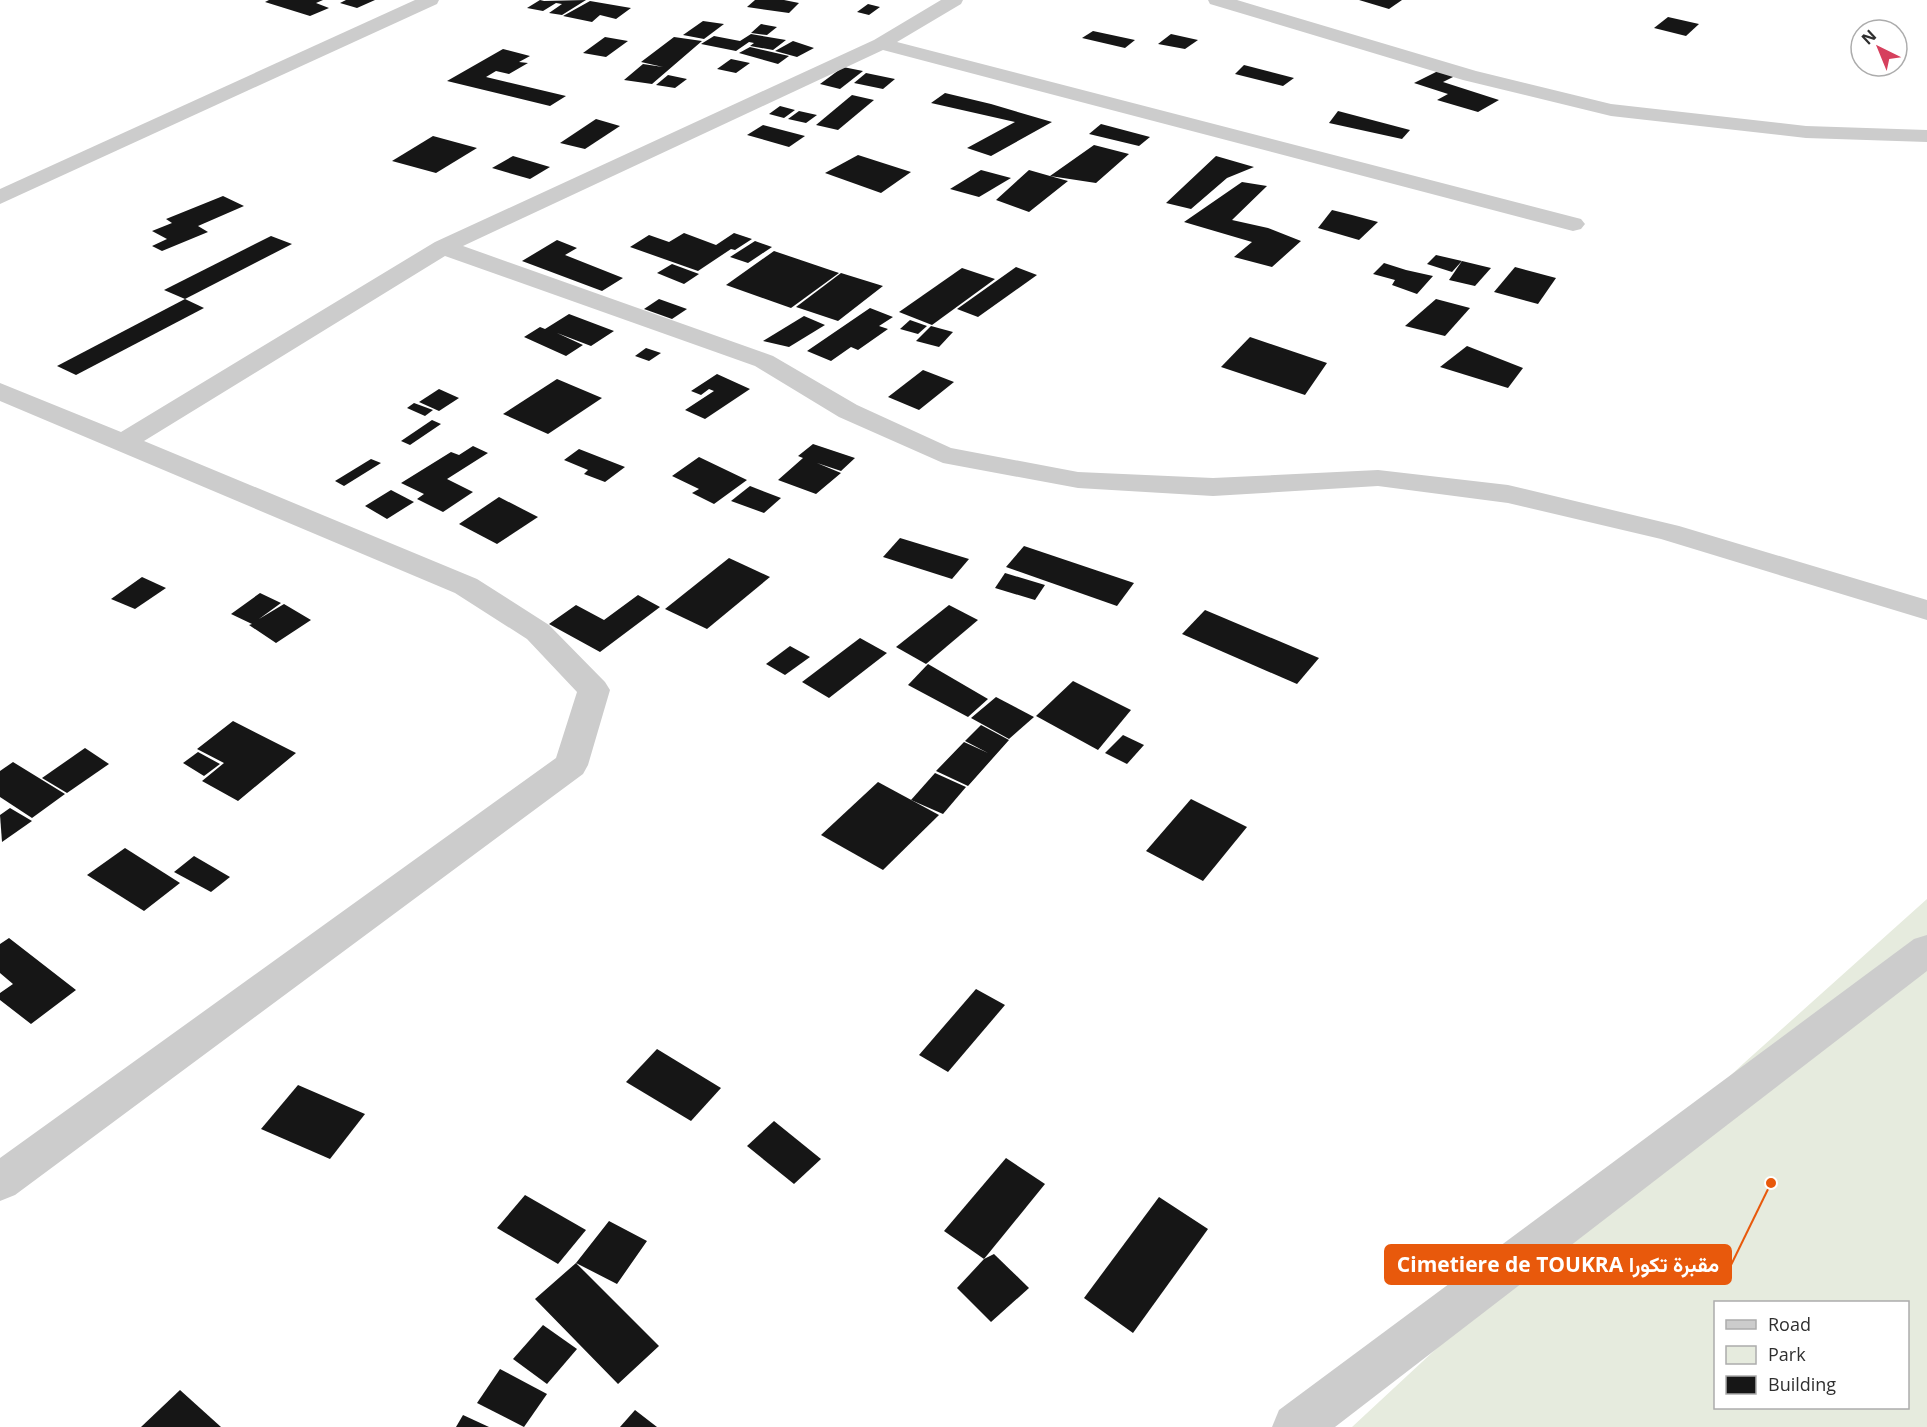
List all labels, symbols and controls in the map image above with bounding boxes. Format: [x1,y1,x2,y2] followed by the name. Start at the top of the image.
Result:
[1849,18,1909,78] north arrow
[1857,25,1881,50] text: N
[1385,1245,1731,1284] callout: Cimetiere de TOUKRA مقبرة تكورا
[1397,1250,1719,1278] text: Cimetiere de TOUKRA مقبرة تكورا
[1714,1301,1909,1409] legend
[1768,1312,1811,1336] text: Road
[1768,1342,1806,1366] text: Park
[1768,1372,1836,1396] text: Building

